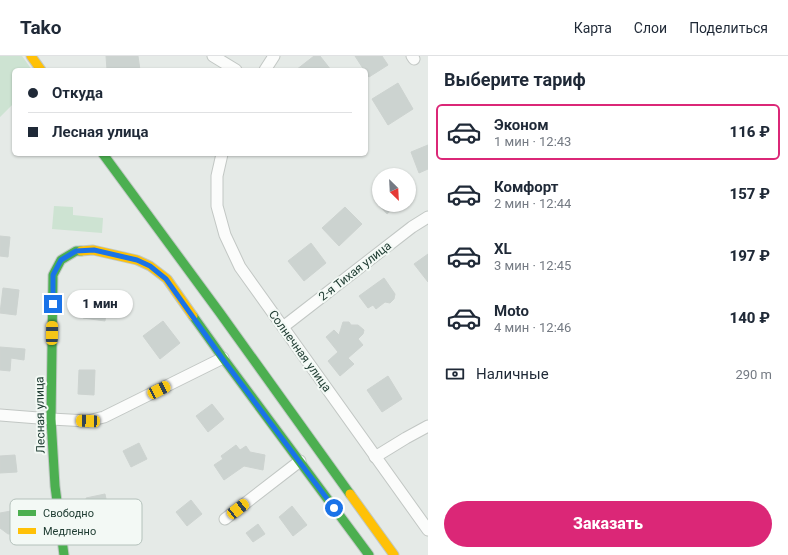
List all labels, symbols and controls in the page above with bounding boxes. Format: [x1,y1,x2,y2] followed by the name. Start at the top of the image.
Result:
[20,16,61,39] text: Tako
[574,20,612,36] text: Карта
[634,20,667,36] text: Слои
[689,20,768,36] text: Поделиться
[444,69,586,90] text: Выберите тариф
[52,84,103,102] text: Откуда
[446,114,482,150] icon: car
[494,116,549,134] text: Эконом
[52,123,149,141] text: Лесная улица
[730,123,770,141] text: 116 ₽
[494,134,571,149] text: 1 мин · 12:43
[372,168,416,212] north arrow
[372,168,416,212] map controls
[446,176,482,212] icon: car
[494,178,558,196] text: Комфорт
[730,185,770,203] text: 157 ₽
[494,196,571,211] text: 2 мин · 12:44
[316,238,394,304] street label: 2-я Тихая улица
[446,238,482,274] icon: car
[494,240,512,258] text: XL
[730,247,770,265] text: 197 ₽
[494,258,571,273] text: 3 мин · 12:45
[67,290,133,318] callout: 1 мин
[44,295,62,313] route end
[82,296,118,311] text: 1 мин
[446,300,482,336] icon: car
[494,302,529,320] text: Moto
[266,308,334,394] street label: Солнечная улица
[730,309,770,327] text: 140 ₽
[494,320,571,335] text: 4 мин · 12:46
[46,321,58,345] car
[444,363,466,385] icon: cash
[476,365,549,383] text: Наличные
[735,367,772,382] text: 290 m
[32,376,48,454] street label: Лесная улица
[146,379,172,401] car
[76,415,100,427] car
[225,497,251,521] car
[10,499,142,545] legend
[325,499,343,517] route start
[444,501,772,547] button: Заказать
[43,507,94,520] text: Свободно
[43,525,96,538] text: Медленно

